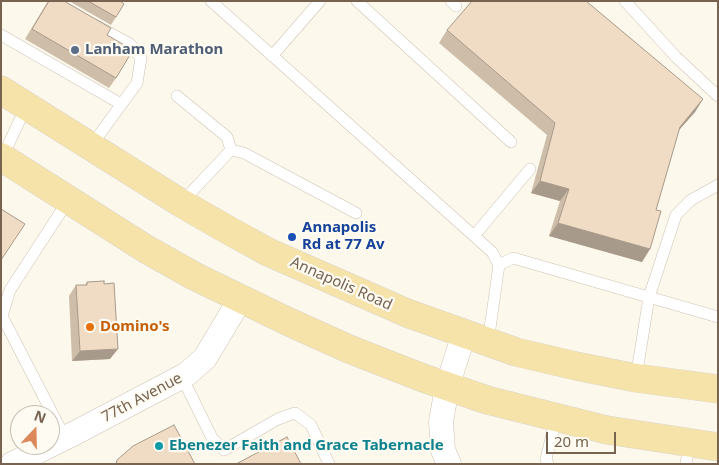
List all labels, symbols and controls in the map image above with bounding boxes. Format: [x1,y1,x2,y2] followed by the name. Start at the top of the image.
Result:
[85,41,223,59] place label: Lanham Marathon
[69,44,81,56] marker: Lanham Marathon
[302,219,385,254] place label: Annapolis Rd at 77 Av
[286,231,298,243] marker: Annapolis Rd at 77 Av
[287,253,395,315] street label: Annapolis Road
[100,318,170,336] place label: Domino's
[84,321,96,333] marker: Domino's
[99,369,185,427] street label: 77th Avenue
[10,405,60,455] north arrow
[31,406,49,427] text: N
[549,422,619,454] scale bar
[554,431,589,451] text: 20 m
[169,437,444,455] place label: Ebenezer Faith and Grace Tabernacle
[153,440,165,452] marker: Ebenezer Faith and Grace Tabernacle

